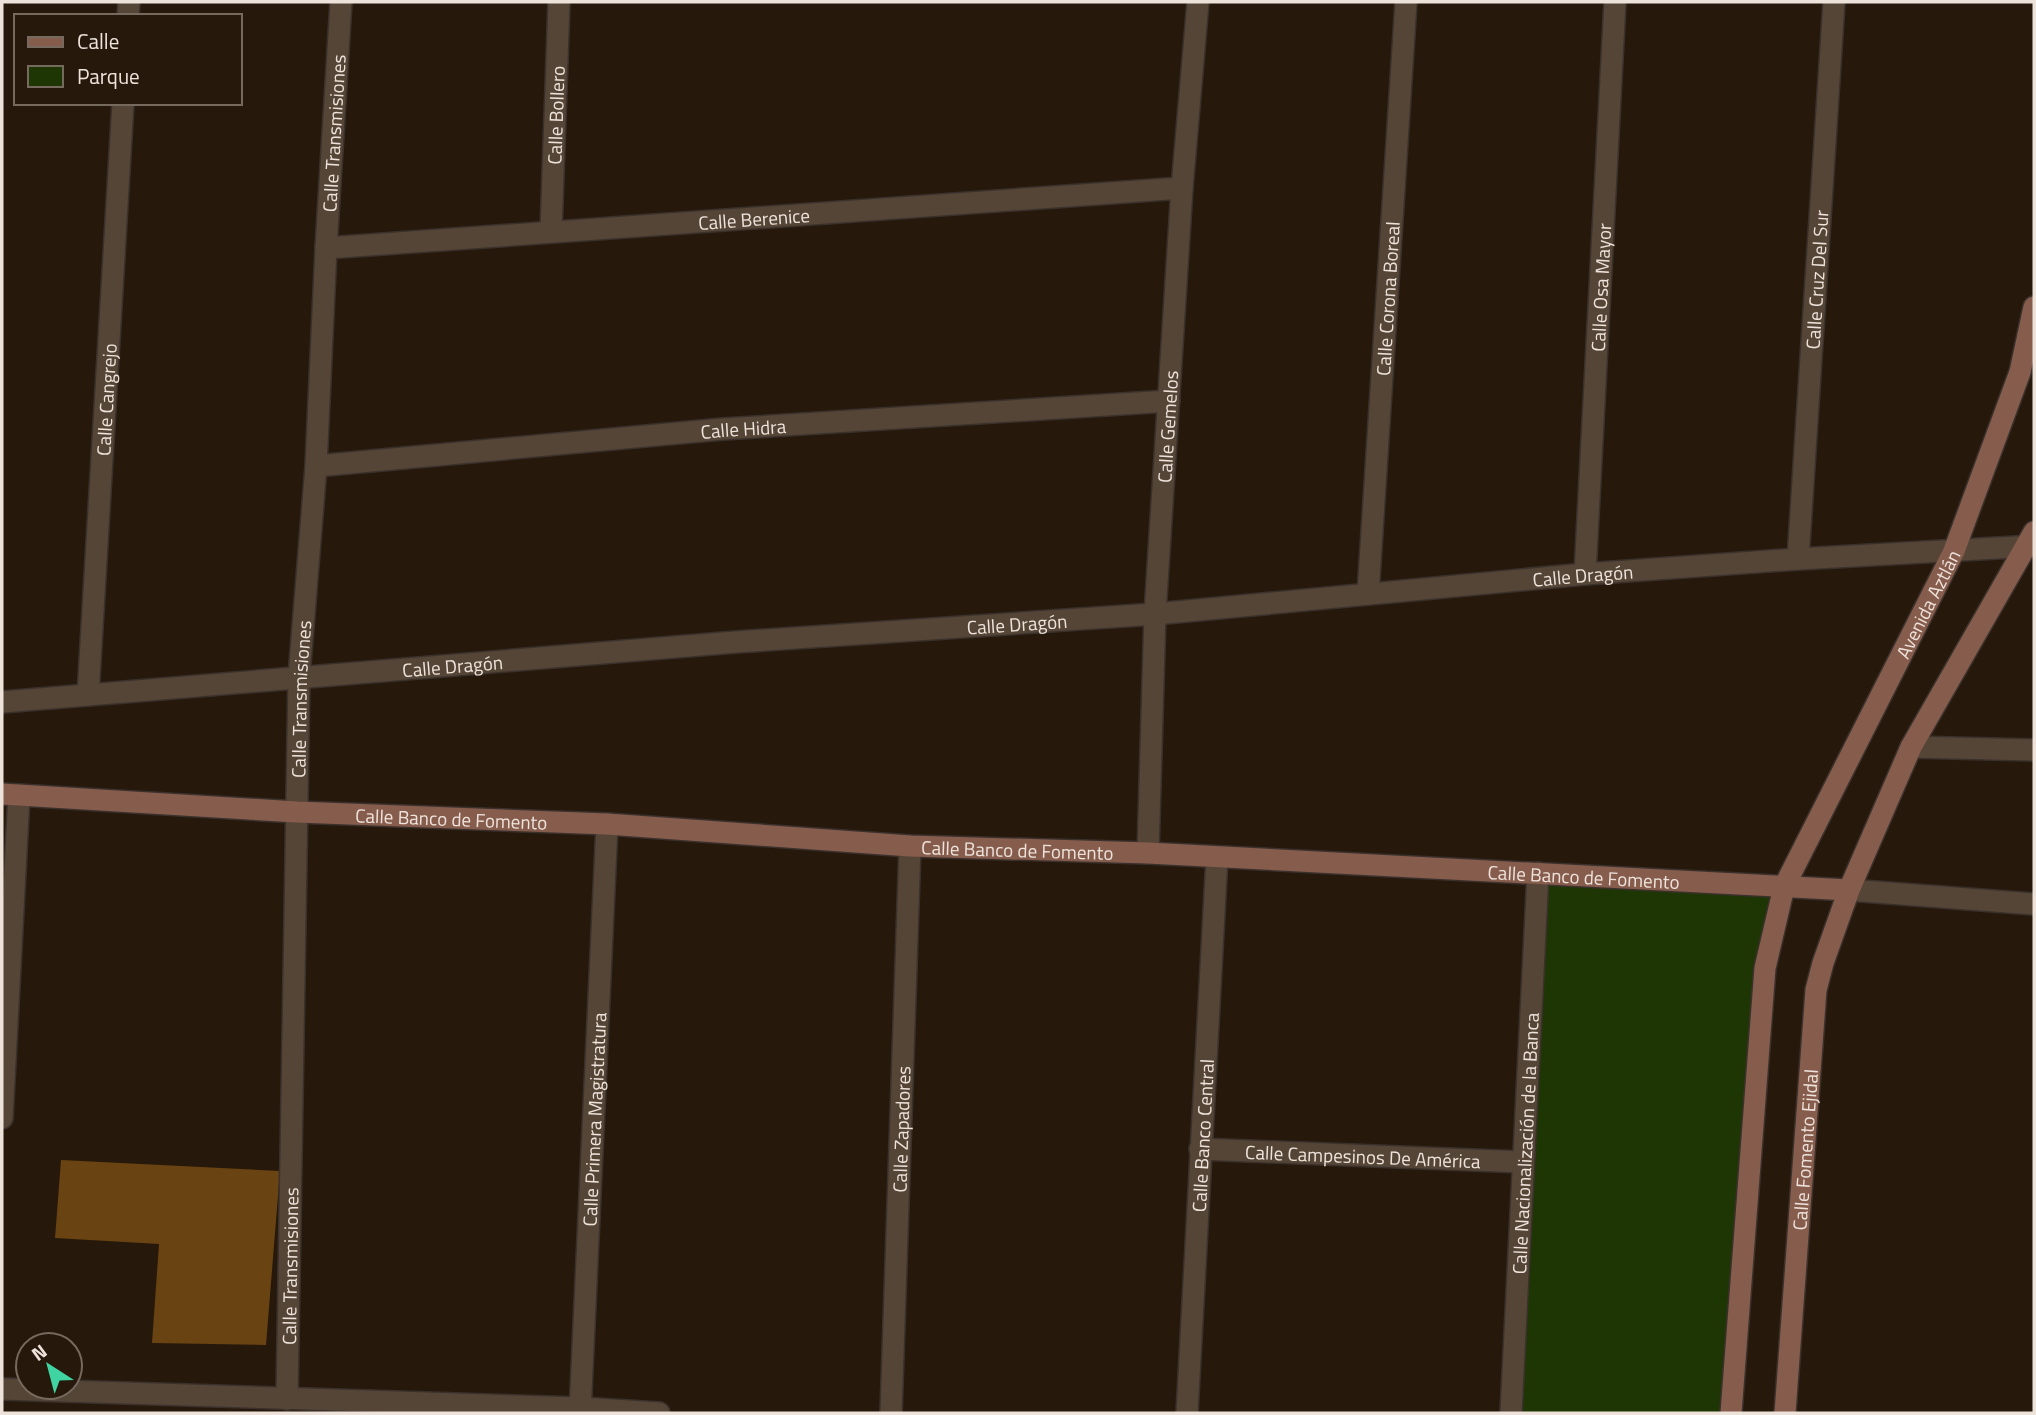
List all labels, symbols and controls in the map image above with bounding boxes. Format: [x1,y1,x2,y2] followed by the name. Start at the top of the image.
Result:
[14,14,242,105] legend
[77,25,119,57] text: Calle
[314,53,352,213] street label: Calle Transmisiones
[77,60,140,92] text: Parque
[539,65,571,165] street label: Calle Bollero
[697,200,811,236] street label: Calle Berenice
[1797,209,1835,350] street label: Calle Cruz Del Sur
[1368,220,1406,377] street label: Calle Corona Boreal
[1582,222,1618,352] street label: Calle Osa Mayor
[88,342,123,457] street label: Calle Cangrejo
[1149,369,1185,484] street label: Calle Gemelos
[699,411,787,445] street label: Calle Hidra
[1888,544,1967,663] street label: Avenida Aztlán
[1531,556,1634,593] street label: Calle Dragón
[966,605,1068,641] street label: Calle Dragón
[283,619,318,778] street label: Calle Transmisiones
[401,647,504,684] street label: Calle Dragón
[355,800,548,836] street label: Calle Banco de Fomento
[921,832,1114,866] street label: Calle Banco de Fomento
[1487,856,1680,896] street label: Calle Banco de Fomento
[574,1011,613,1227] street label: Calle Primera Magistratura
[1503,1011,1546,1275] street label: Calle Nacionalización de la Banca
[1183,1058,1221,1213] street label: Calle Banco Central
[884,1065,917,1193] street label: Calle Zapadores
[1784,1068,1825,1231] street label: Calle Fomento Ejidal
[1245,1136,1482,1175] street label: Calle Campesinos De América
[273,1187,305,1345] street label: Calle Transmisiones
[14,1331,84,1401] north arrow
[25,1336,53,1367] text: N

